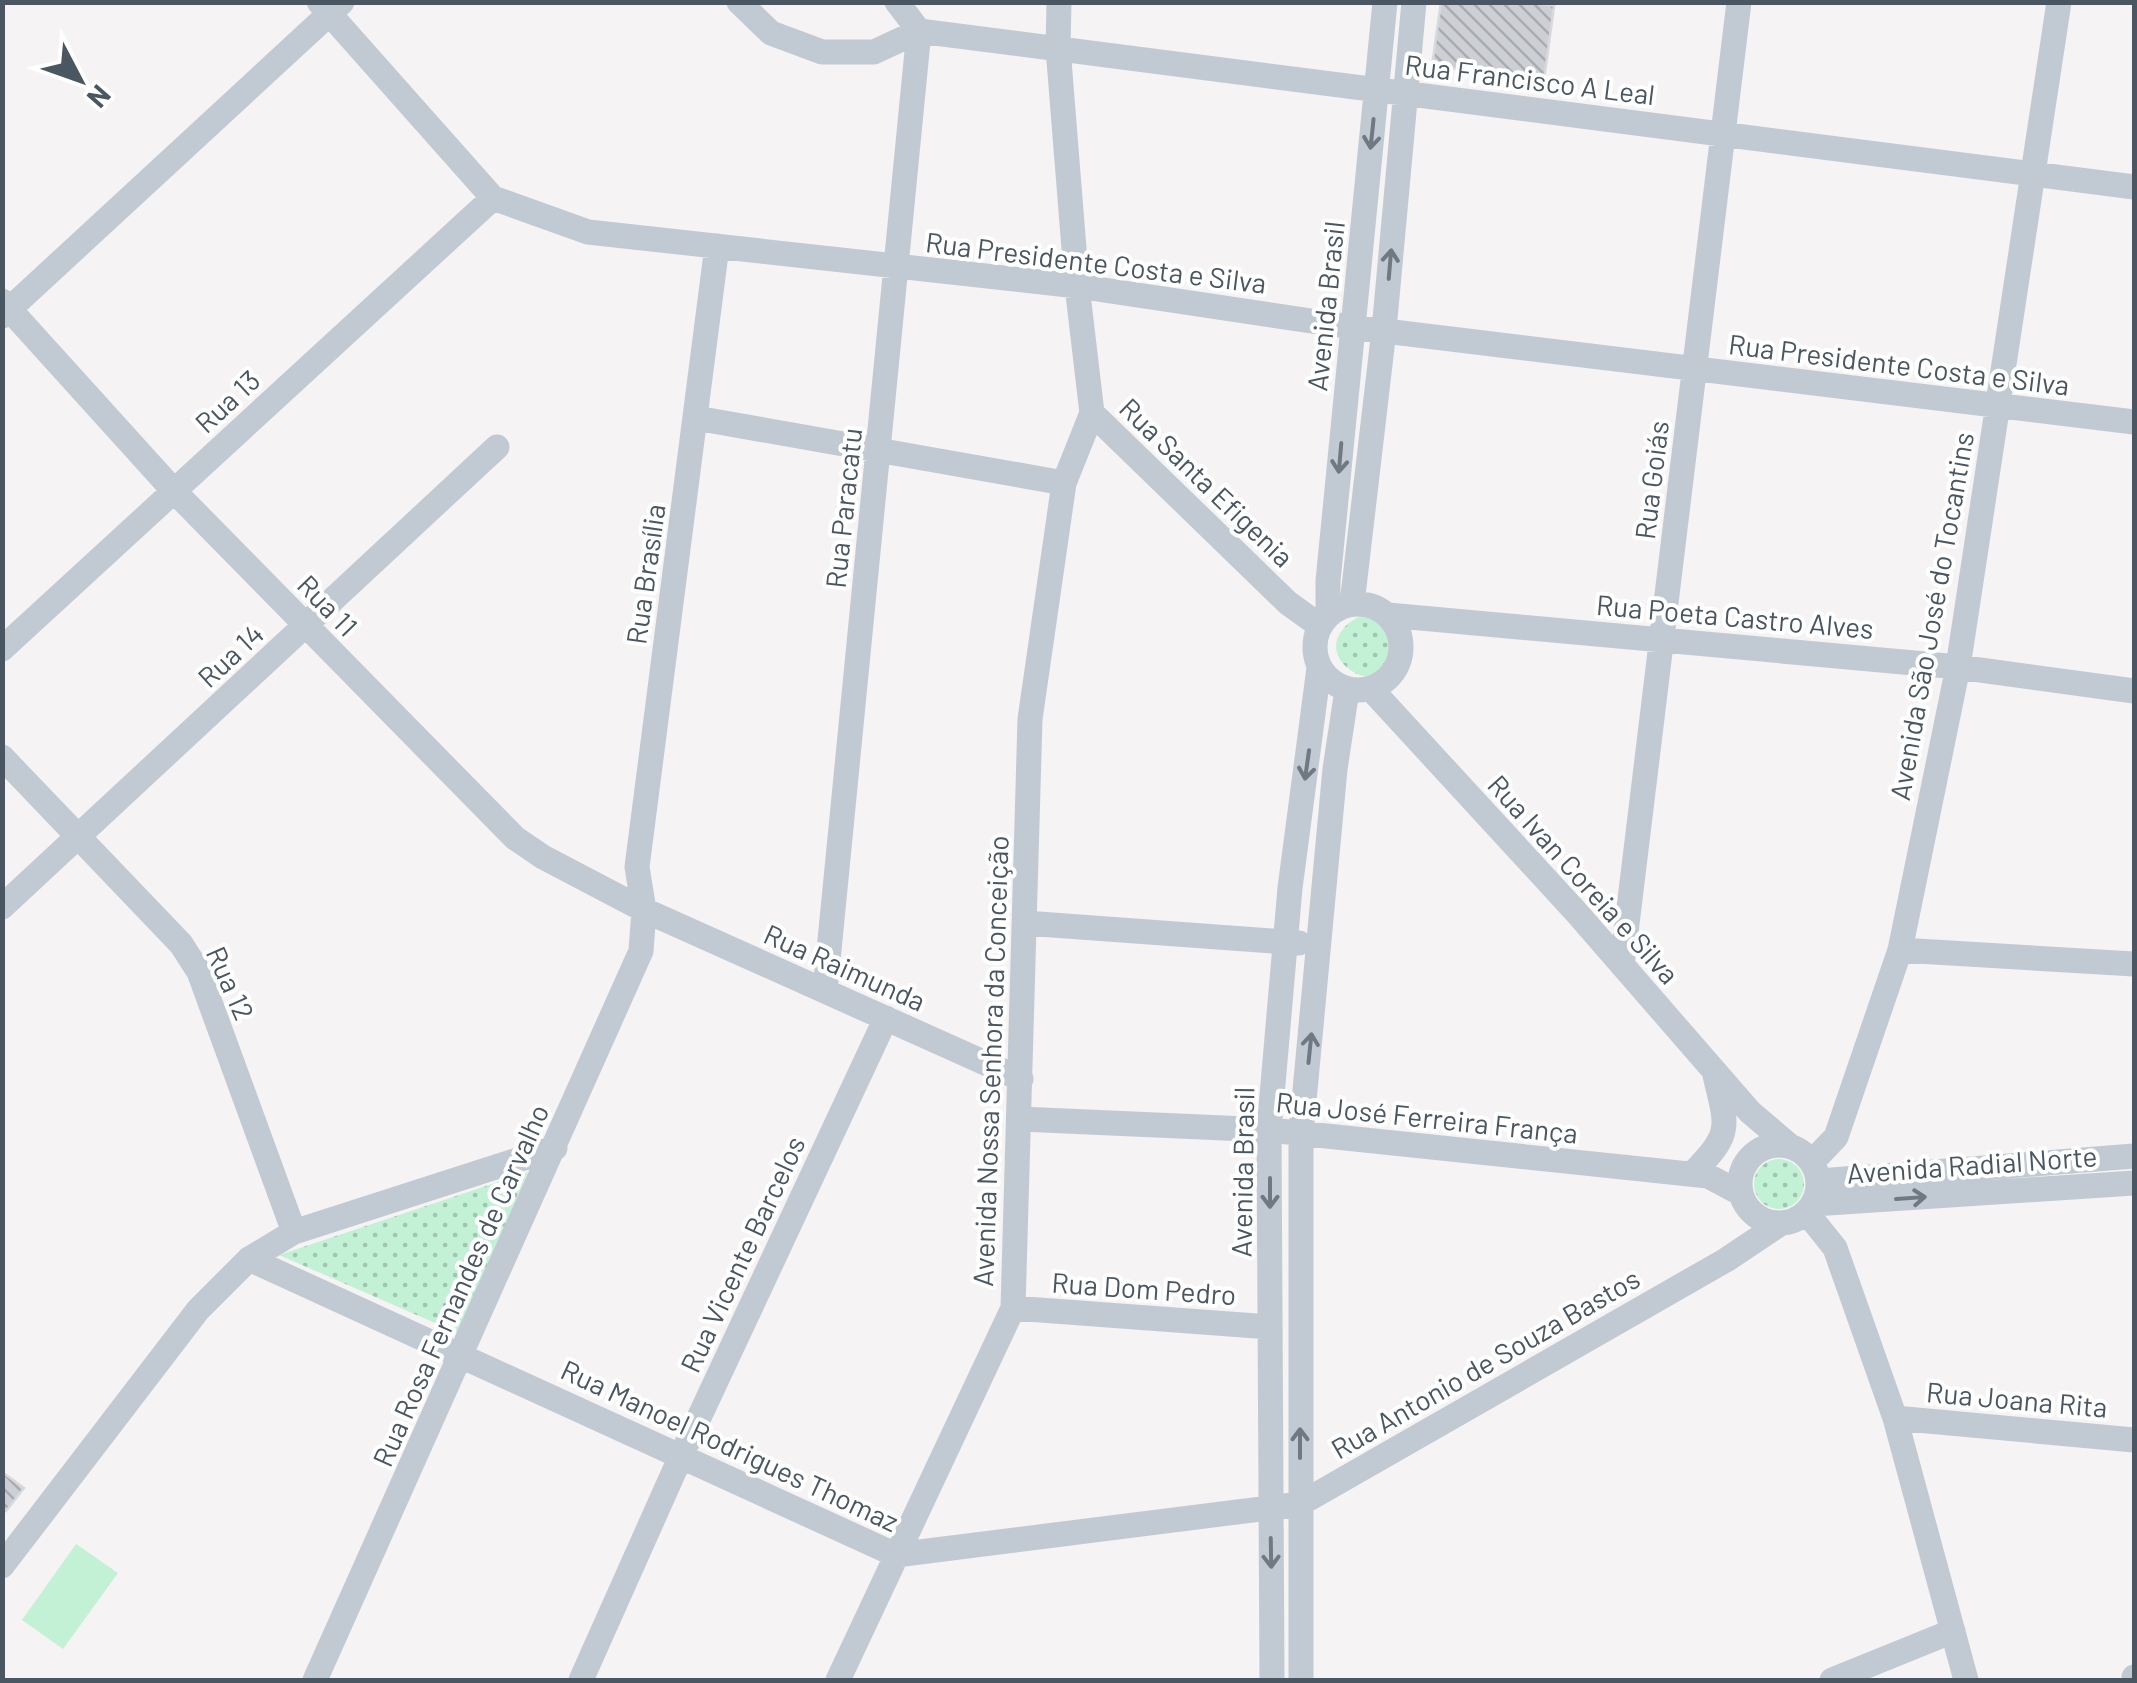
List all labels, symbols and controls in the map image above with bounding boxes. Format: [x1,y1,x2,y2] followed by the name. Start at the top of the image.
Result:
[30,30,130,130] north arrow
[1403,47,1657,111] street label: Rua Francisco A Leal
[81,79,119,115] text: N
[1362,118,1381,150] one-way arrow
[1299,219,1351,393] street label: Avenida Brasil
[924,224,1268,300] street label: Rua Presidente Costa e Silva
[1380,248,1399,280] one-way arrow
[1727,326,2071,402] street label: Rua Presidente Costa e Silva
[188,363,266,439] street label: Rua 13
[1113,390,1301,574] street label: Rua Santa Efigenia
[1627,419,1675,541] street label: Rua Goiás
[818,426,868,590] street label: Rua Paracatu
[1882,429,1980,803] street label: Avenida São José do Tocantins
[1330,441,1349,473] one-way arrow
[618,502,672,646] street label: Rua Brasília
[291,567,365,643] street label: Rua 11
[1595,587,1875,645] street label: Rua Poeta Castro Alves
[190,616,270,694] street label: Rua 14
[1297,748,1315,780] one-way arrow
[1481,768,1687,990] street label: Rua Ivan Coreia e Silva
[965,835,1015,1287] street label: Avenida Nossa Senhora da Conceição
[759,916,931,1018] street label: Rua Raimunda
[200,941,262,1025] street label: Rua 12
[1301,1033,1320,1065] one-way arrow
[1274,1084,1580,1150] street label: Rua José Ferreira França
[1224,1086,1260,1258] street label: Avenida Brasil
[365,1099,555,1471] street label: Rua Rosa Fernandes de Carvalho
[672,1130,812,1378] street label: Rua Vicente Barcelos
[1846,1138,2098,1190] street label: Avenida Radial Norte
[1260,1176,1280,1208] one-way arrow
[1894,1188,1926,1207] one-way arrow
[1325,1261,1645,1465] street label: Rua Antonio de Souza Bastos
[1051,1265,1237,1311] street label: Rua Dom Pedro
[556,1352,904,1538] street label: Rua Manoel Rodrigues Thomaz
[1925,1374,2109,1424] street label: Rua Joana Rita
[1290,1428,1310,1460] one-way arrow
[1261,1536,1280,1568] one-way arrow

